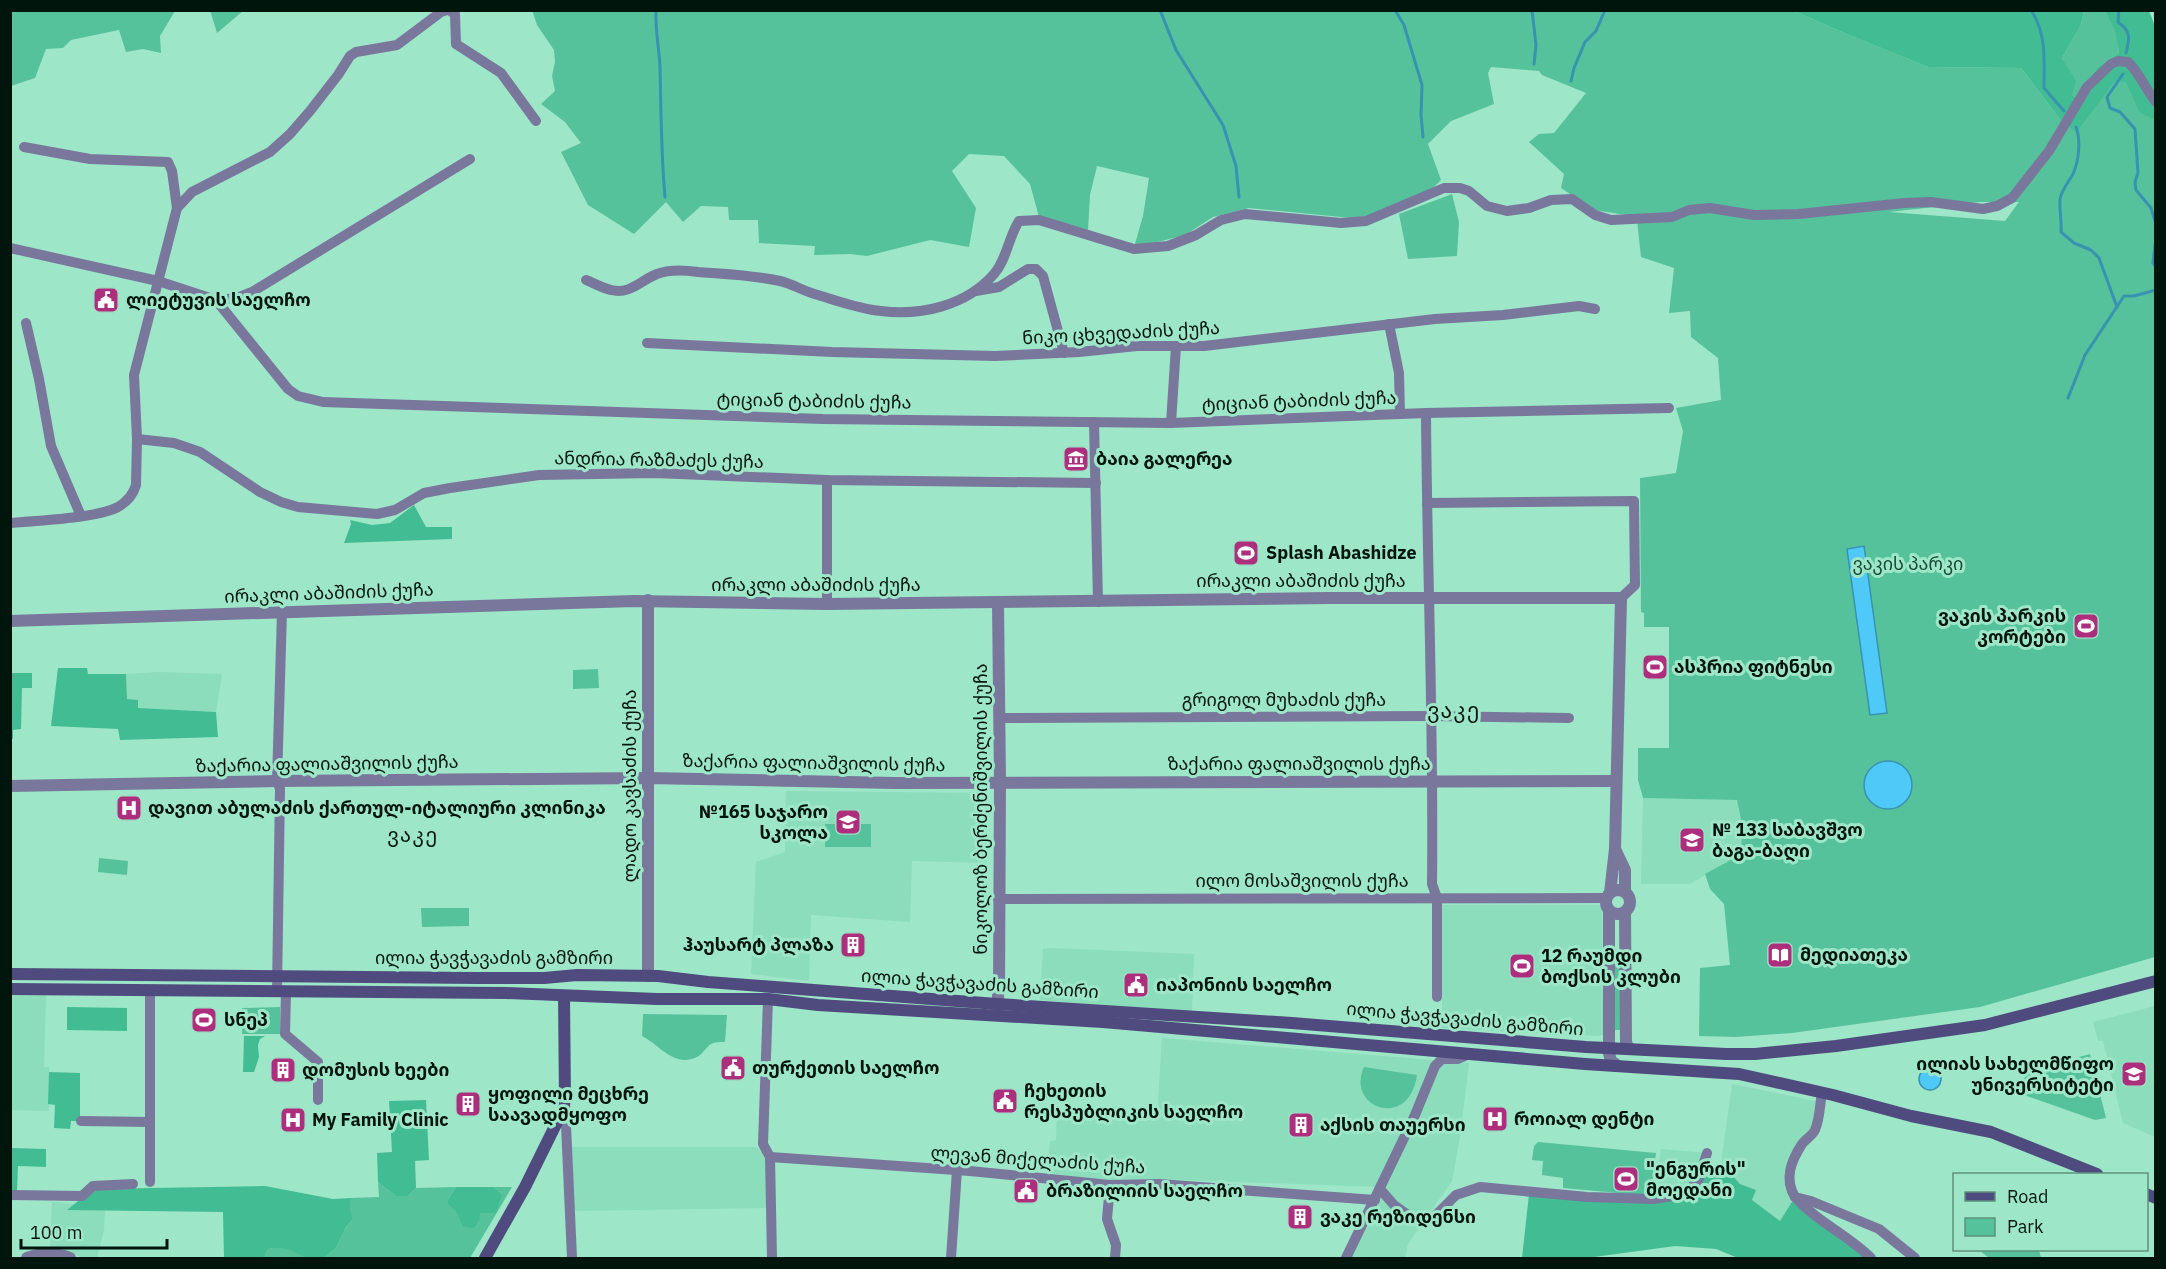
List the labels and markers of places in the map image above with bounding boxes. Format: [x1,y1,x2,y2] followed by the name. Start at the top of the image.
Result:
[91,285,121,315] public building icon: ლიეტუვის საელჩო
[126,288,311,311] place label: ლიეტუვის საელჩო
[1061,444,1091,474] museum icon: ბაია გალერეა
[1096,447,1232,470] place label: ბაია გალერეა
[1231,538,1261,568] sports icon: Splash Abashidze
[1266,541,1417,564] place label: Splash Abashidze
[1938,604,2066,648] place label: ვაკის პარკის კორტები
[2071,611,2101,641] sports icon: ვაკის პარკის კორტები
[1640,652,1670,682] sports icon: ასპრია ფიტნესი
[1674,655,1833,678] place label: ასპრია ფიტნესი
[114,793,144,823] hospital icon: დავით აბულაძის ქართულ-იტალიური კლინიკა
[148,796,606,819] place label: დავით აბულაძის ქართულ-იტალიური კლინიკა
[699,800,828,844] place label: №165 საჯარო სკოლა
[833,807,863,837] school or university icon: №165 საჯარო სკოლა
[1712,818,1863,862] place label: № 133 საბავშვო ბაგა-ბაღი
[1677,825,1707,855] school or university icon: № 133 საბავშვო ბაგა-ბაღი
[838,930,868,960] building icon: ჰაუსარტ პლაზა
[683,933,834,956] place label: ჰაუსარტ პლაზა
[1765,940,1795,970] library icon: მედიათეკა
[1800,943,1908,966] place label: მედიათეკა
[1541,944,1681,988] place label: 12 რაუმდი ბოქსის კლუბი
[1507,951,1537,981] sports icon: 12 რაუმდი ბოქსის კლუბი
[1121,970,1151,1000] public building icon: იაპონიის საელჩო
[1156,973,1332,996] place label: იაპონიის საელჩო
[189,1005,219,1035] sports icon: სნეპ
[224,1008,268,1031] place label: სნეპ
[1916,1052,2114,1096] place label: ილიას სახელმწიფო უნივერსიტეტი
[718,1053,748,1083] public building icon: თურქეთის საელჩო
[268,1055,298,1085] building icon: დომუსის ხეები
[752,1056,939,1079] place label: თურქეთის საელჩო
[302,1058,449,1081] place label: დომუსის ხეები
[2119,1059,2149,1089] school or university icon: ილიას სახელმწიფო უნივერსიტეტი
[1024,1079,1243,1123] place label: ჩეხეთის რესპუბლიკის საელჩო
[488,1082,649,1126] place label: ყოფილი მეცხრე საავადმყოფო
[990,1086,1020,1116] public building icon: ჩეხეთის რესპუბლიკის საელჩო
[453,1089,483,1119] building icon: ყოფილი მეცხრე საავადმყოფო
[1480,1104,1510,1134] hospital icon: როიალ დენტი
[278,1105,308,1135] hospital icon: My Family Clinic
[1514,1107,1654,1130] place label: როიალ დენტი
[312,1108,449,1131] place label: My Family Clinic
[1286,1110,1316,1140] building icon: აქსის თაუერსი
[1320,1113,1466,1136] place label: აქსის თაუერსი
[1646,1157,1746,1201] place label: "ენგურის" მოედანი
[1611,1164,1641,1194] sports icon: "ენგურის" მოედანი
[1011,1176,1041,1206] public building icon: ბრაზილიის საელჩო
[1046,1179,1243,1202] place label: ბრაზილიის საელჩო
[1285,1202,1315,1232] building icon: ვაკე რეზიდენსი
[1320,1205,1476,1228] place label: ვაკე რეზიდენსი

